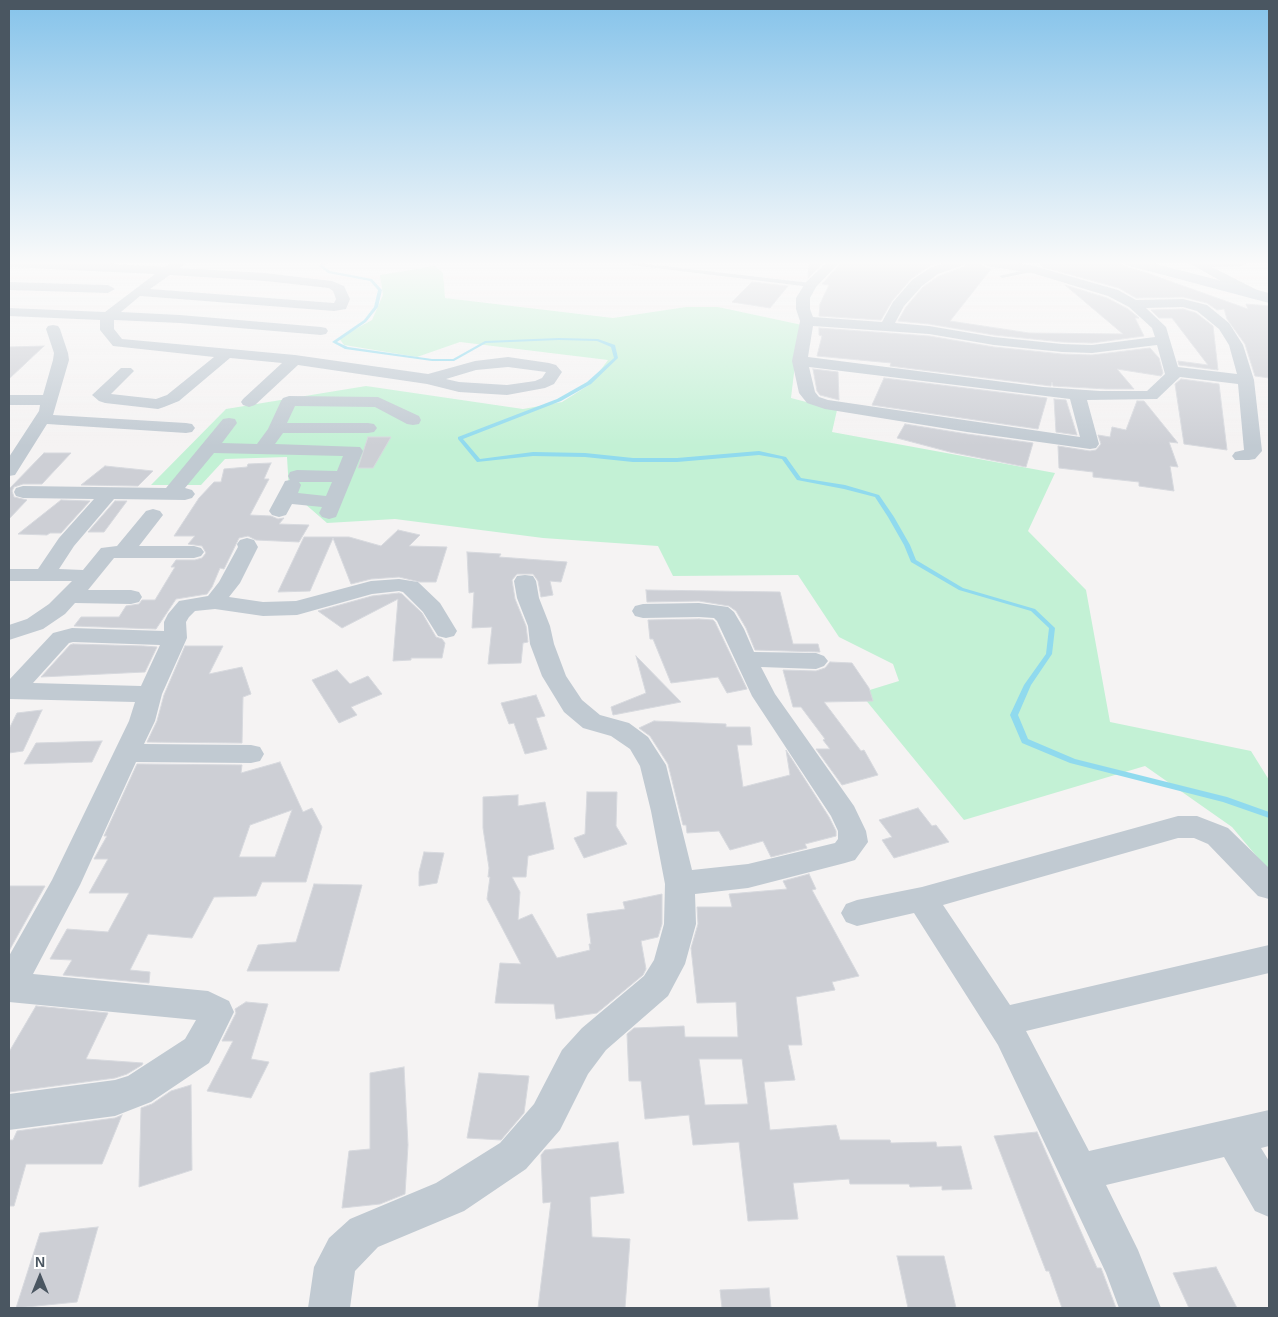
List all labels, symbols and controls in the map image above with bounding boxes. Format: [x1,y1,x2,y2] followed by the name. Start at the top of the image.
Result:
[15,1252,65,1302] north arrow
[35,1254,45,1270] text: N

